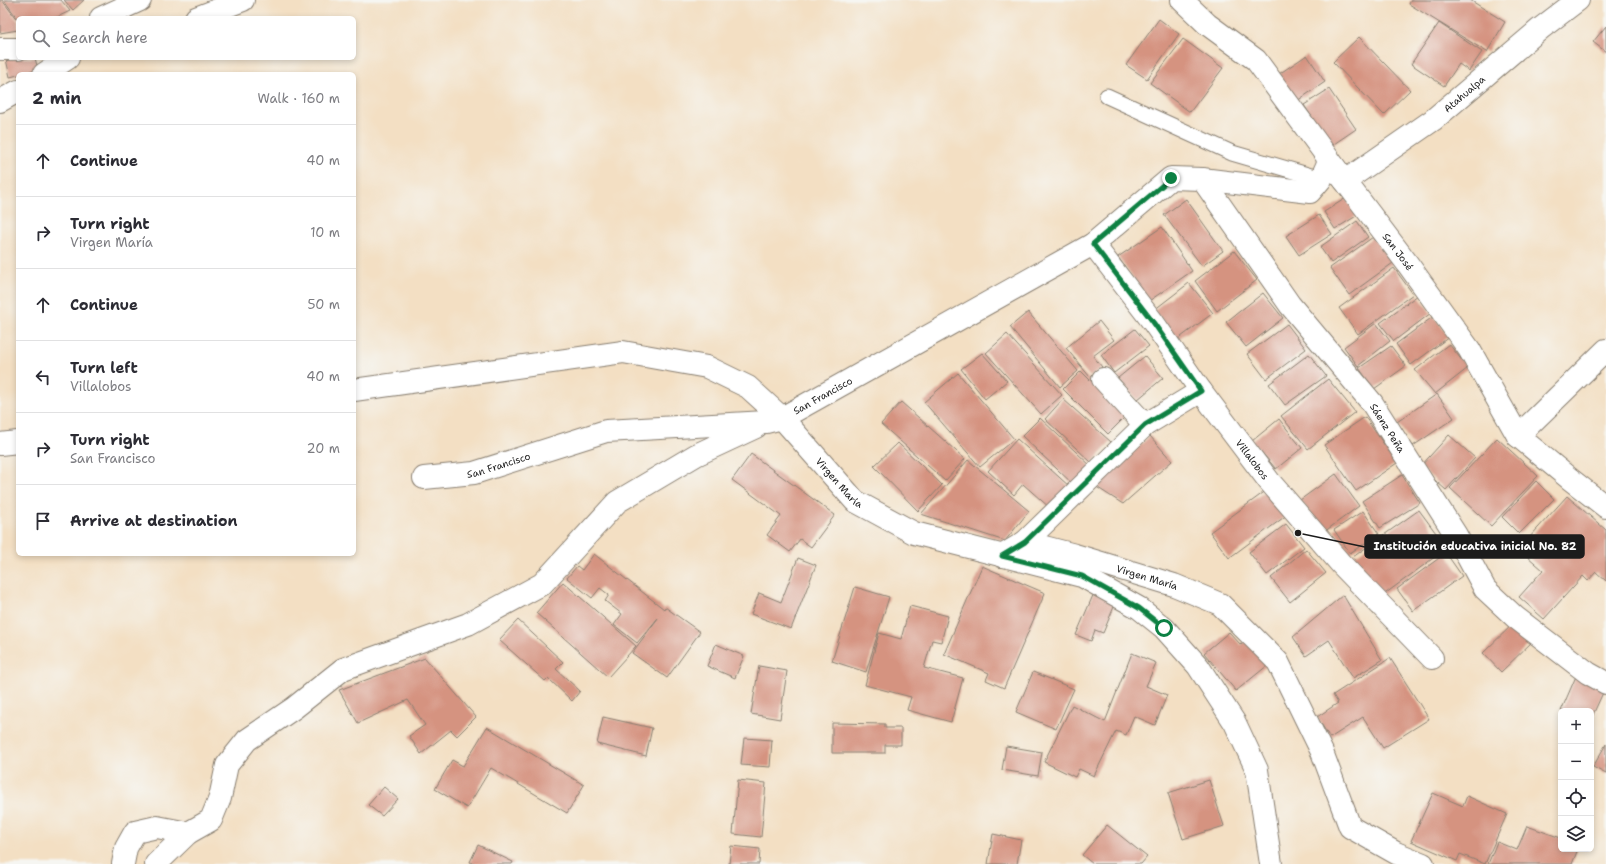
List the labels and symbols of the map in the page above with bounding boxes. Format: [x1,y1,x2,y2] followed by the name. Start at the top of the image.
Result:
[1441,72,1488,115] street label: Atahualpa
[1162,169,1180,187] route end
[1380,230,1416,273] street label: San José
[791,374,855,417] street label: San Francisco
[1367,401,1408,456] street label: Sáenz Peña
[1233,437,1272,482] street label: Villalobos
[466,449,532,481] street label: San Francisco
[813,455,865,511] street label: Virgen María
[1365,535,1584,558] callout: Institución educativa inicial No. 82
[1373,539,1577,554] text: Institución educativa inicial No. 82
[1115,562,1181,593] street label: Virgen María
[1155,619,1173,637] route start

